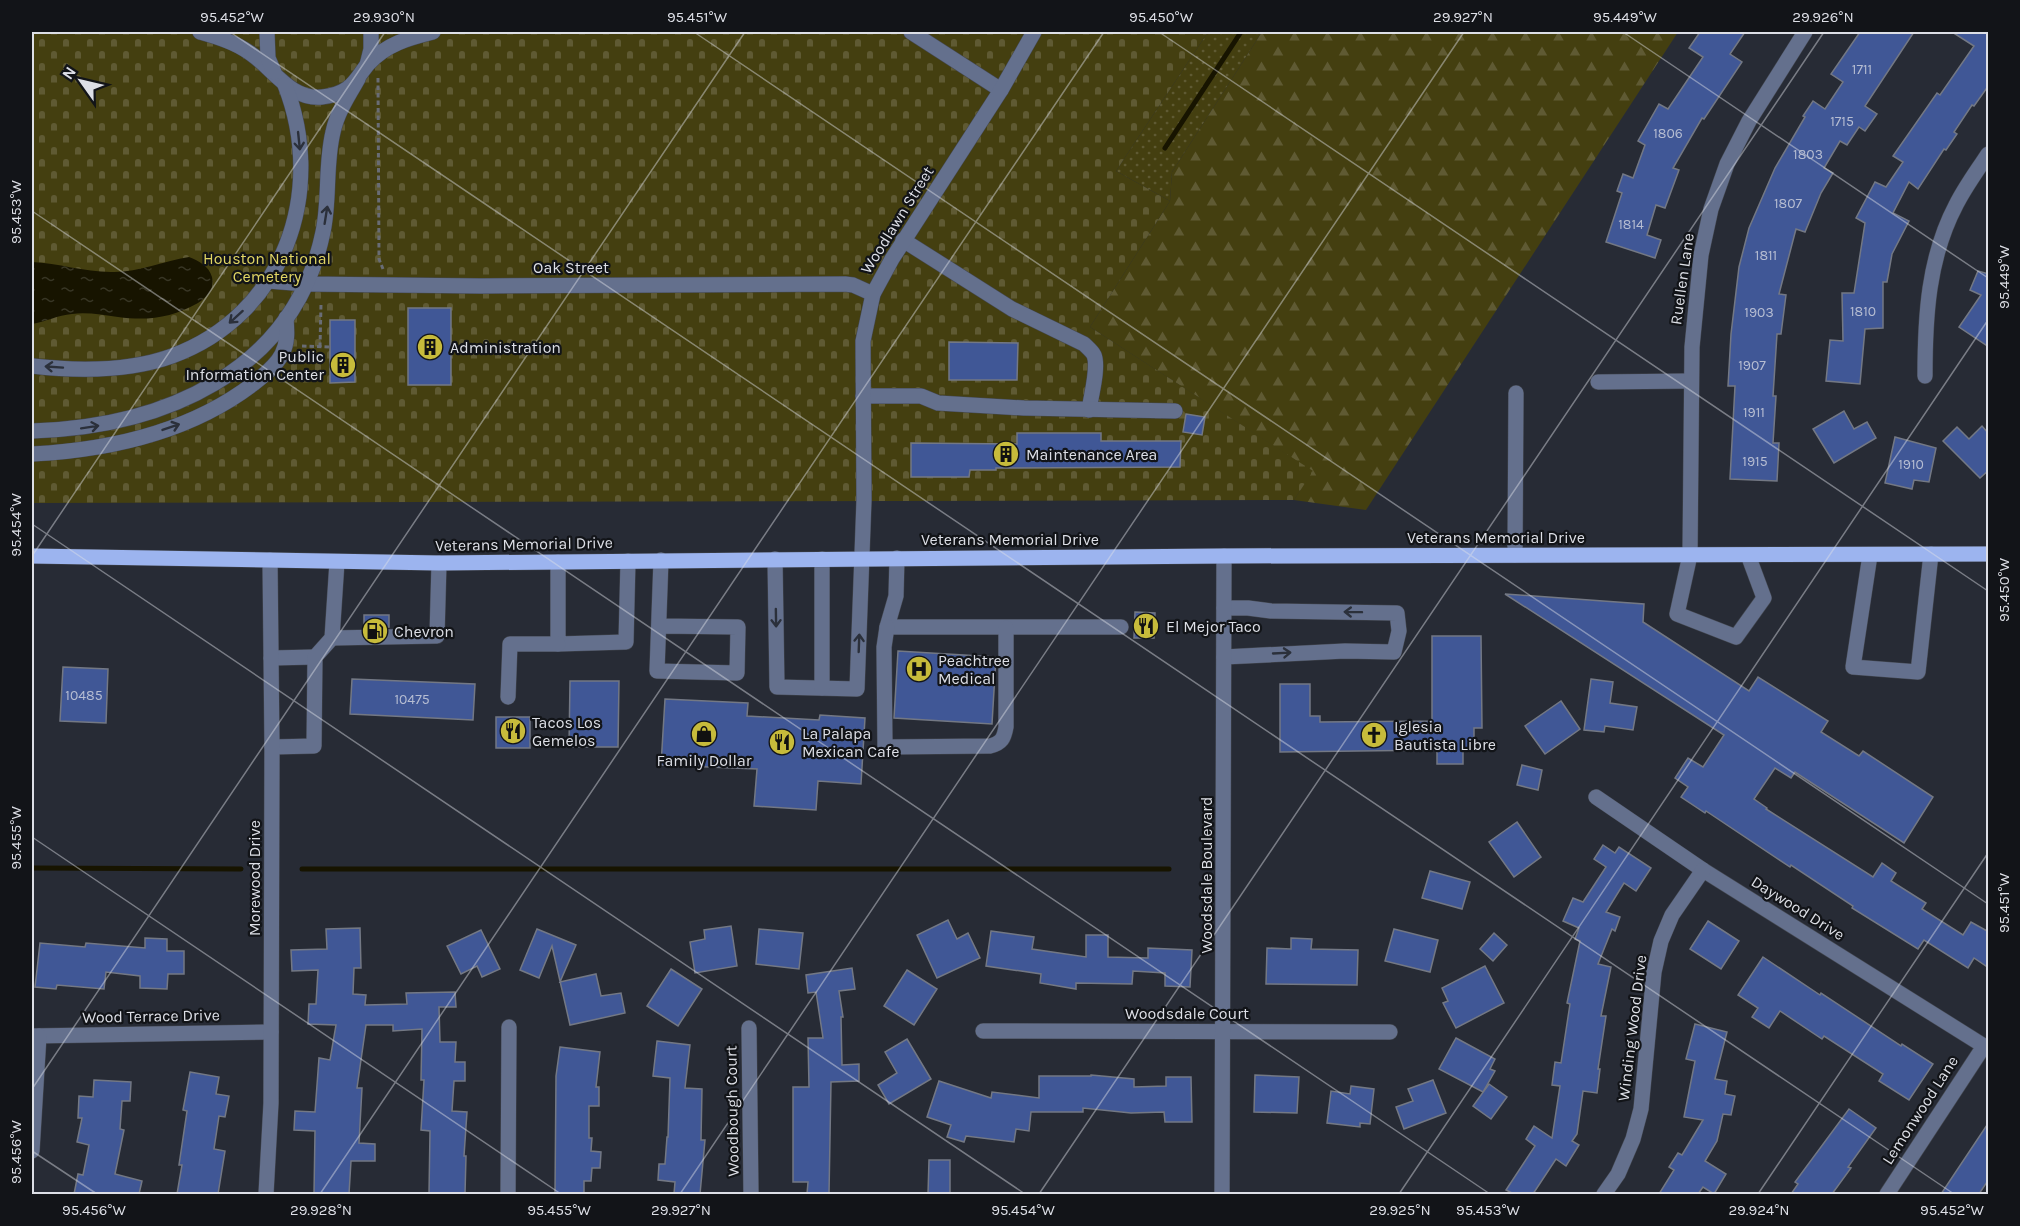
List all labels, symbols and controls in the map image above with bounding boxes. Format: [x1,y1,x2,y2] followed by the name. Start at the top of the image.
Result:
[200,8,265,26] text: 95.452°W
[353,8,415,26] text: 29.930°N
[667,8,728,26] text: 95.451°W
[1129,8,1194,26] text: 95.450°W
[1433,8,1493,26] text: 29.927°N
[1593,8,1657,26] text: 95.449°W
[1792,8,1854,26] text: 29.926°N
[51,51,111,111] north arrow
[1852,61,1872,78] house number: 1711
[58,63,80,83] text: N
[1830,113,1854,130] house number: 1715
[1653,125,1683,142] house number: 1806
[294,131,305,151] one-way arrow
[1793,146,1823,163] house number: 1803
[856,163,938,277] street label: Woodlawn Street
[7,179,25,244] text: 95.453°W
[1774,195,1802,212] house number: 1807
[320,206,331,226] one-way arrow
[1618,216,1644,233] house number: 1814
[1666,232,1698,326] street label: Ruellen Lane
[1995,245,2013,309] text: 95.449°W
[1755,247,1777,264] house number: 1811
[203,249,331,286] park label: Houston National Cemetery
[533,258,609,277] street label: Oak Street
[1850,303,1876,320] house number: 1810
[1744,304,1774,321] house number: 1903
[229,310,244,324] one-way arrow
[415,332,445,362] building icon: Administration
[450,338,561,357] place label: Administration
[185,347,324,384] place label: Public Information Center
[328,350,358,380] building icon: Public Information Center
[1738,357,1766,374] house number: 1907
[44,362,64,373] one-way arrow
[1743,404,1765,421] house number: 1911
[79,421,99,432] one-way arrow
[161,421,180,432] one-way arrow
[991,439,1021,469] building icon: Maintenance Area
[1026,445,1157,464] place label: Maintenance Area
[1742,453,1768,470] house number: 1915
[1898,456,1924,473] house number: 1910
[7,493,25,557] text: 95.454°W
[1407,528,1585,547] street label: Veterans Memorial Drive
[921,530,1099,549] street label: Veterans Memorial Drive
[435,533,613,555] street label: Veterans Memorial Drive
[1995,557,2013,622] text: 95.450°W
[1344,606,1364,618] one-way arrow
[770,607,782,627] one-way arrow
[1131,611,1161,641] restaurant icon: El Mejor Taco
[360,616,390,646] fuel station icon: Chevron
[1166,617,1261,636] place label: El Mejor Taco
[394,622,454,641] place label: Chevron
[853,634,864,654] one-way arrow
[1272,648,1292,659] one-way arrow
[938,651,1010,688] place label: Peachtree Medical
[904,654,934,684] hospital icon: Peachtree Medical
[65,687,103,704] house number: 10485
[394,691,430,708] house number: 10475
[532,713,601,750] place label: Tacos Los Gemelos
[498,716,528,746] restaurant icon: Tacos Los Gemelos
[1394,717,1496,754] place label: Iglesia Bautista Libre
[689,719,719,749] shop icon: Family Dollar
[1359,720,1389,750] church icon: Iglesia Bautista Libre
[802,724,900,761] place label: La Palapa Mexican Cafe
[767,727,797,757] restaurant icon: La Palapa Mexican Cafe
[656,751,752,770] place label: Family Dollar
[1197,796,1216,954] street label: Woodsdale Boulevard
[7,806,25,870] text: 95.455°W
[245,820,264,936] street label: Morewood Drive
[1748,872,1848,944] street label: Daywood Drive
[1995,872,2013,933] text: 95.451°W
[1614,954,1650,1102] street label: Winding Wood Drive
[1125,1004,1249,1023] street label: Woodsdale Court
[82,1005,220,1027] street label: Wood Terrace Drive
[721,1045,743,1177] street label: Woodbough Court
[1878,1052,1962,1168] street label: Lemonwood Lane
[7,1120,25,1184] text: 95.456°W
[62,1201,126,1219] text: 95.456°W
[290,1201,352,1219] text: 29.928°N
[527,1201,591,1219] text: 95.455°W
[651,1201,711,1219] text: 29.927°N
[991,1201,1055,1219] text: 95.454°W
[1369,1201,1431,1219] text: 29.925°N
[1456,1201,1521,1219] text: 95.453°W
[1728,1201,1790,1219] text: 29.924°N
[1920,1201,1985,1219] text: 95.452°W

